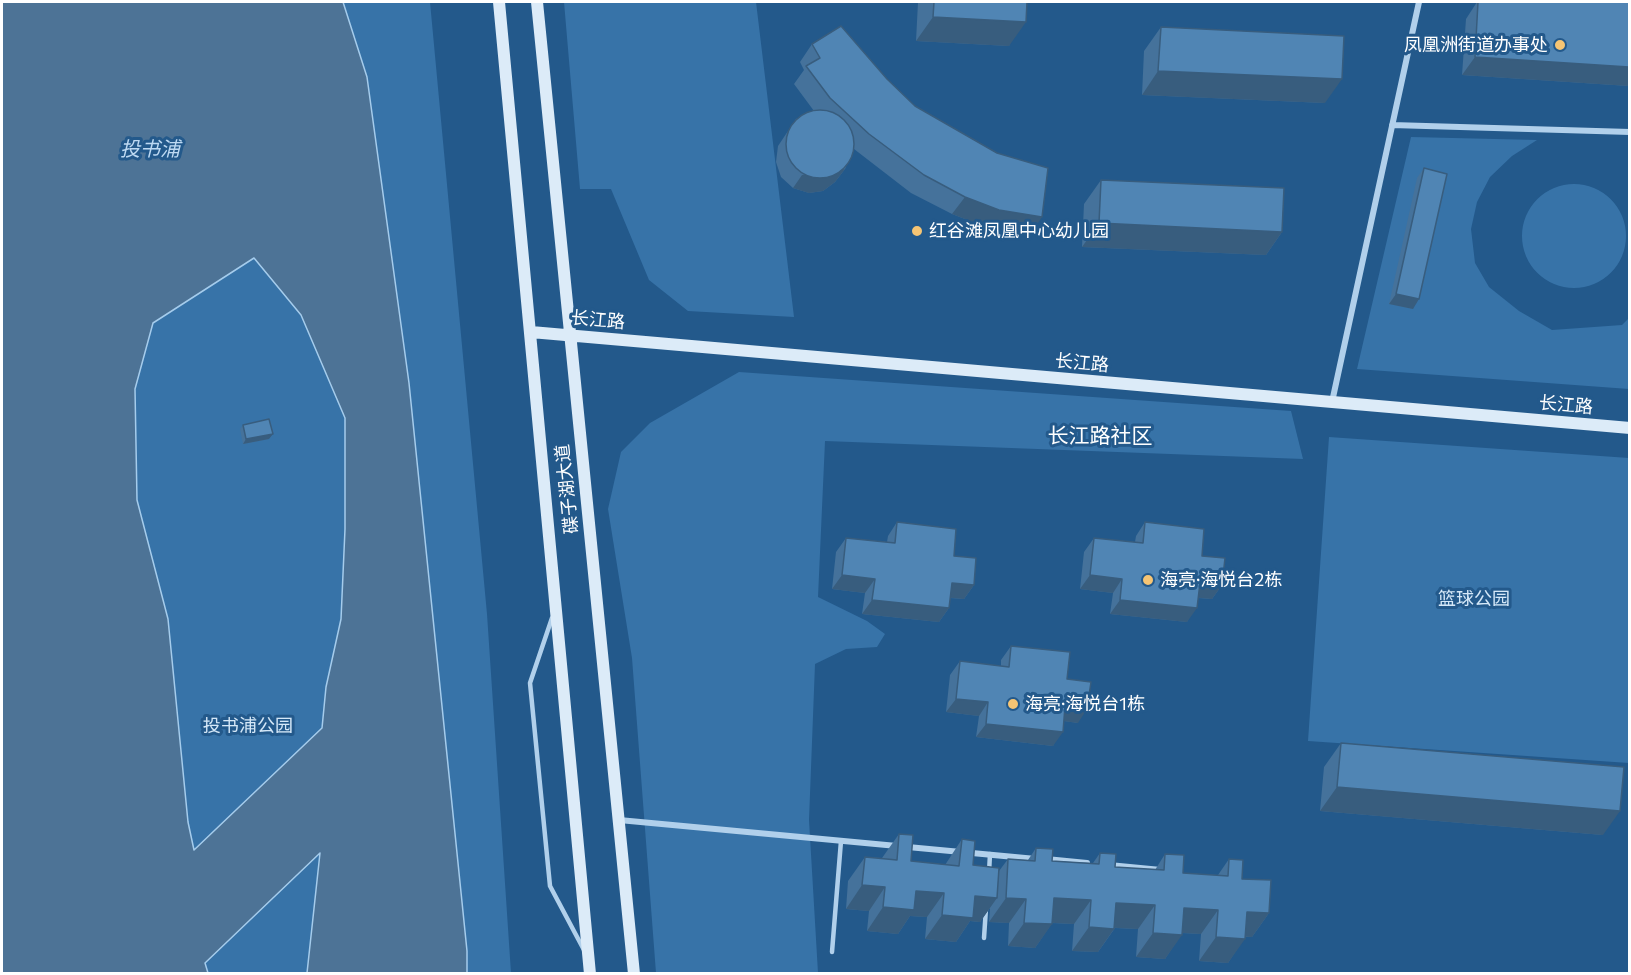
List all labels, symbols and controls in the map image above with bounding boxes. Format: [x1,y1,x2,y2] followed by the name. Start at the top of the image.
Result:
[1404,34,1548,56] place label: 凤凰洲街道办事处
[1553,38,1567,52] marker: 凤凰洲街道办事处
[120,137,180,161] water label: 投书浦
[929,220,1109,242] place label: 红谷滩凤凰中心幼儿园
[910,224,924,238] marker: 红谷滩凤凰中心幼儿园
[570,307,626,333] street label: 长江路
[1054,350,1110,376] street label: 长江路
[1538,392,1594,418] street label: 长江路
[1048,423,1152,449] district label: 长江路社区
[552,443,582,535] street label: 碟子湖大道
[1160,569,1282,591] place label: 海亮·海悦台2栋
[1141,573,1155,587] marker: 海亮·海悦台2栋
[1438,588,1510,610] park label: 篮球公园
[1025,693,1145,715] place label: 海亮·海悦台1栋
[1006,697,1020,711] marker: 海亮·海悦台1栋
[203,715,293,737] park label: 投书浦公园

